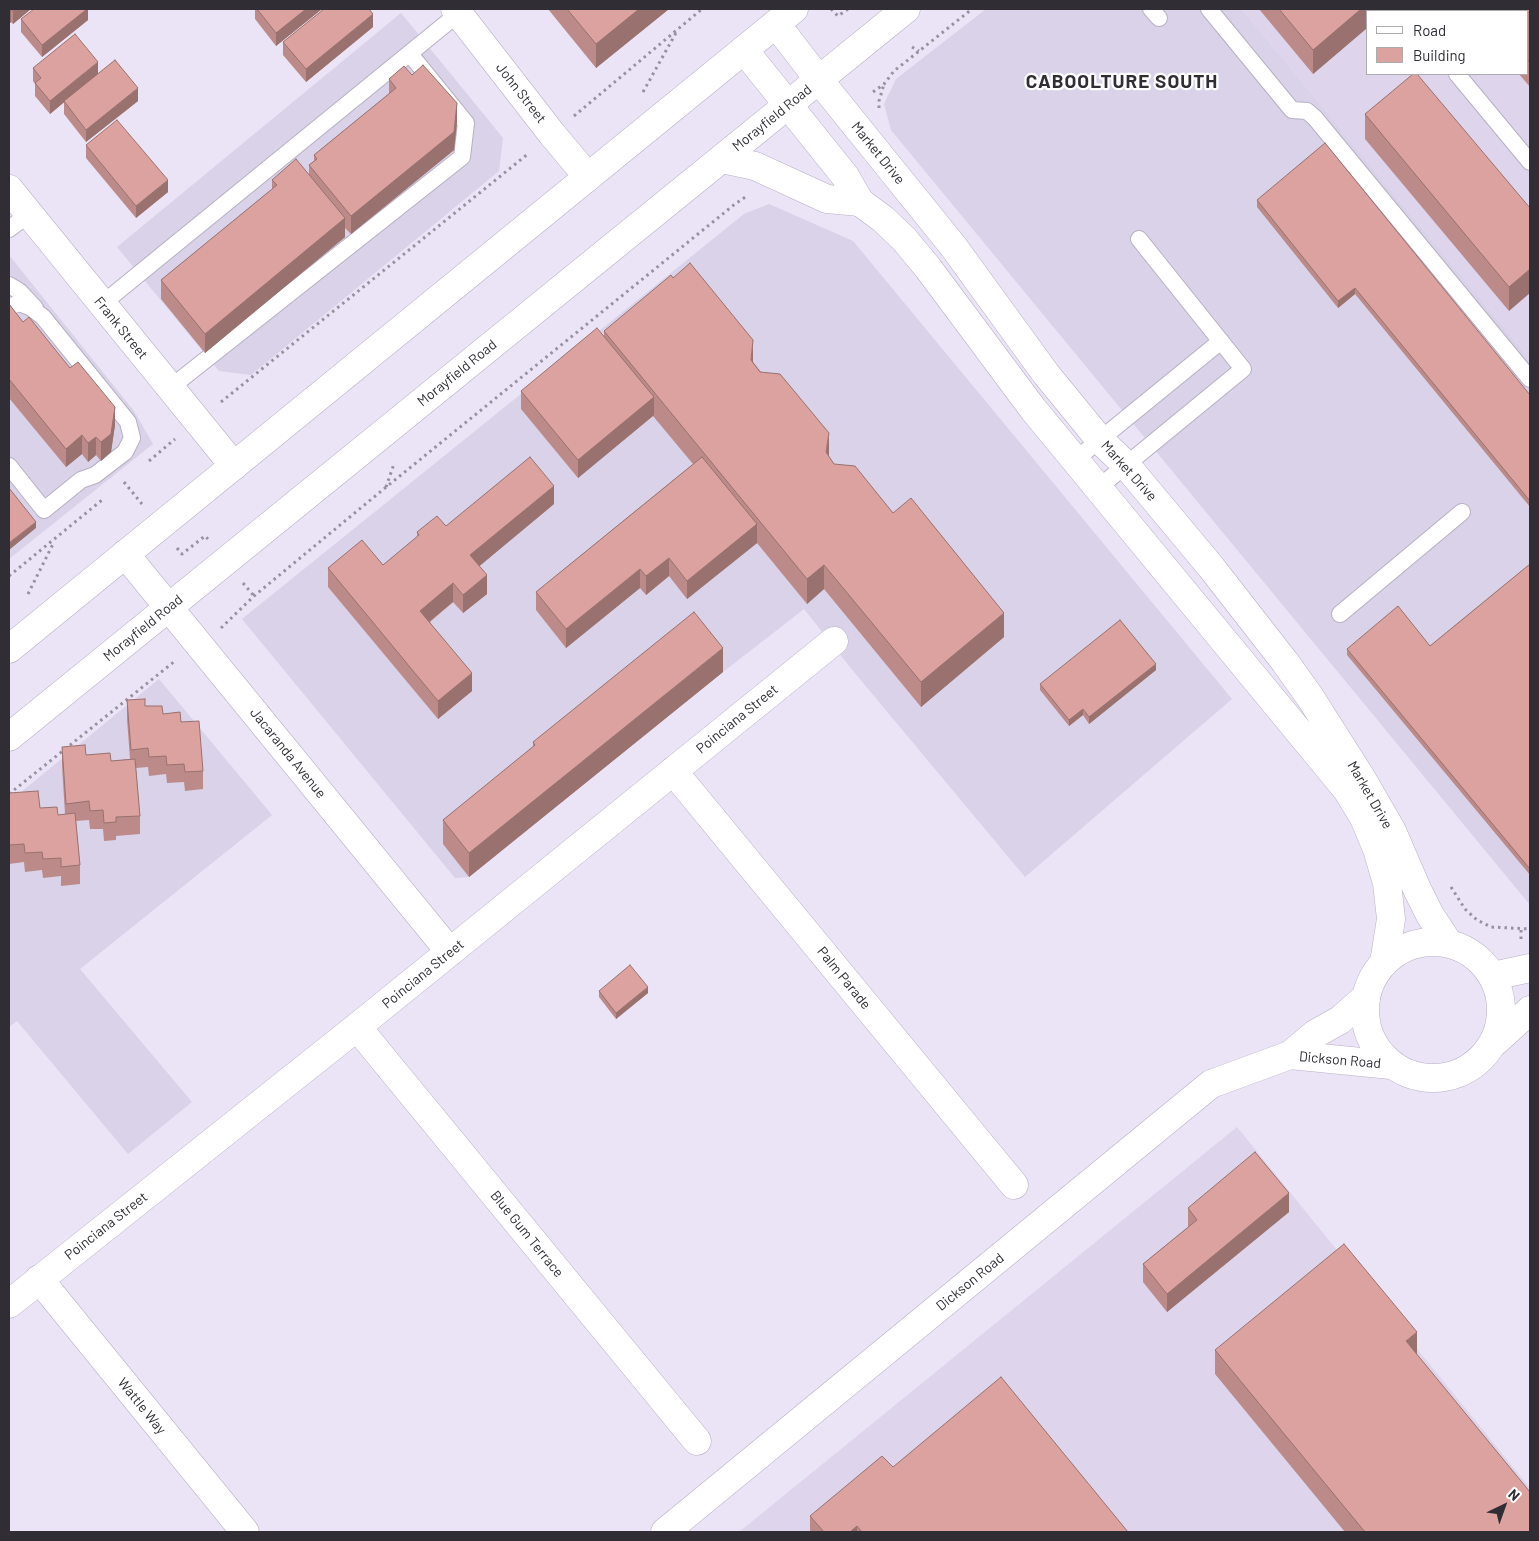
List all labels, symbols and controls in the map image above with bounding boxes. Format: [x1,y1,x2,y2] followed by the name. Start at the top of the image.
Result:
[1366,10,1529,75] legend
[1413,21,1446,39] text: Road
[1413,46,1466,64] text: Building
[492,60,550,126] street label: John Street
[1024,71,1220,93] district label: CABOOLTURE SOUTH
[729,81,815,155] street label: Morayfield Road
[848,118,908,188] street label: Market Drive
[91,293,151,363] street label: Frank Street
[414,336,500,410] street label: Morayfield Road
[1098,437,1160,505] street label: Market Drive
[100,591,186,665] street label: Morayfield Road
[693,681,781,757] street label: Poinciana Street
[246,704,330,802] street label: Jacaranda Avenue
[1344,758,1396,832] street label: Market Drive
[379,936,467,1012] street label: Poinciana Street
[814,943,874,1013] street label: Palm Parade
[1298,1048,1382,1072] street label: Dickson Road
[487,1187,567,1281] street label: Blue Gum Terrace
[61,1188,151,1264] street label: Poinciana Street
[933,1250,1007,1314] street label: Dickson Road
[114,1374,170,1438] street label: Wattle Way
[1479,1481,1529,1531] north arrow
[1505,1485,1524,1504] text: N

